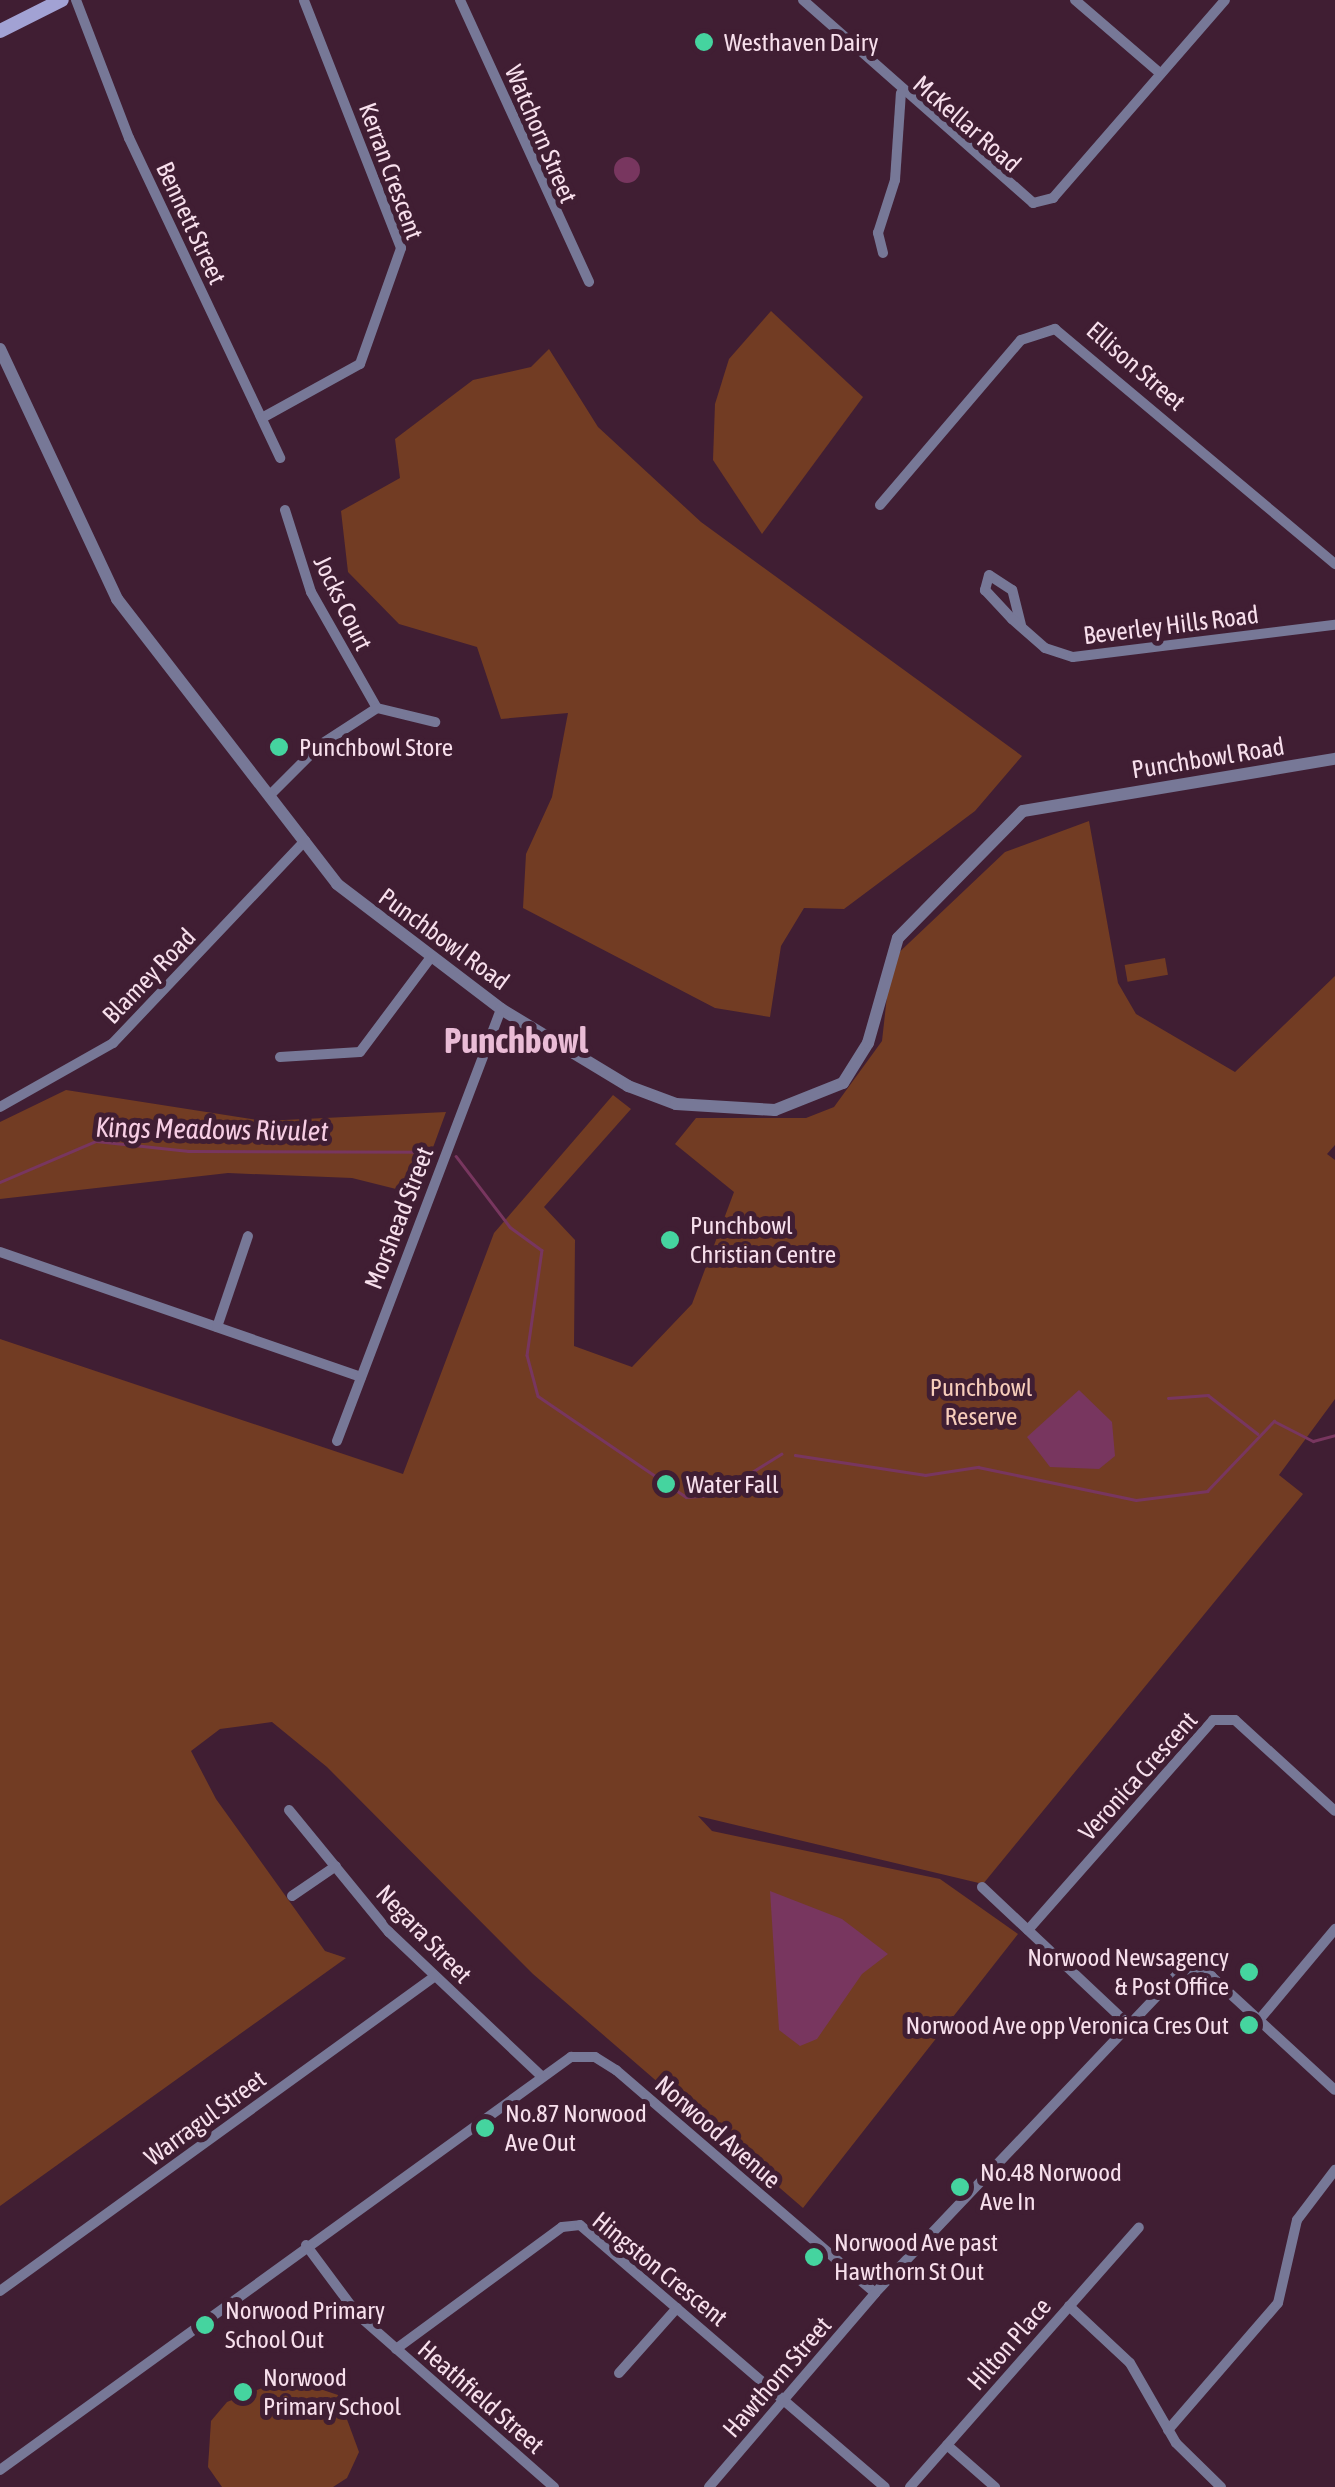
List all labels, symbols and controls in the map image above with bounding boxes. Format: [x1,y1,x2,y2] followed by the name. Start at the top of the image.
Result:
[724,27,878,57] place label: Westhaven Dairy
[693,31,715,53] marker: Westhaven Dairy
[499,61,583,207] street label: Watchorn Street
[907,69,1027,179] street label: McKellar Road
[352,99,430,243] street label: Kerran Crescent
[150,157,232,289] street label: Bennett Street
[1081,315,1191,417] street label: Ellison Street
[307,551,379,655] street label: Jocks Court
[1082,599,1260,651] street label: Beverley Hills Road
[1130,731,1286,785] street label: Punchbowl Road
[299,732,453,762] place label: Punchbowl Store
[268,736,290,758] marker: Punchbowl Store
[373,882,515,996] street label: Punchbowl Road
[96,922,202,1030] street label: Blamey Road
[444,1019,588,1061] district label: Punchbowl
[95,1110,329,1148] water label: Kings Meadows Rivulet
[358,1143,440,1293] street label: Morshead Street
[690,1211,836,1270] place label: Punchbowl Christian Centre
[659,1229,681,1251] marker: Punchbowl Christian Centre
[930,1373,1032,1432] park label: Punchbowl Reserve
[686,1469,779,1499] place label: Water Fall
[655,1473,677,1495] marker: Water Fall
[1072,1705,1204,1847] street label: Veronica Crescent
[370,1879,478,1989] street label: Negara Street
[1027,1943,1229,2002] place label: Norwood Newsagency & Post Office
[1238,1961,1260,1983] marker: Norwood Newsagency & Post Office
[905,2010,1229,2040] place label: Norwood Ave opp Veronica Cres Out
[1238,2014,1260,2036] marker: Norwood Ave opp Veronica Cres Out
[139,2064,271,2172] street label: Warragul Street
[649,2069,787,2195] street label: Norwood Avenue
[505,2099,647,2158] place label: No.87 Norwood Ave Out
[474,2117,496,2139] marker: No.87 Norwood Ave Out
[980,2158,1122,2217] place label: No.48 Norwood Ave In
[949,2176,971,2198] marker: No.48 Norwood Ave In
[586,2205,734,2333] street label: Hingston Crescent
[834,2228,998,2287] place label: Norwood Ave past Hawthorn St Out
[803,2246,825,2268] marker: Norwood Ave past Hawthorn St Out
[961,2292,1057,2396] street label: Hilton Place
[225,2296,385,2355] place label: Norwood Primary School Out
[716,2311,838,2443] street label: Hawthorn Street
[194,2314,216,2336] marker: Norwood Primary School Out
[412,2334,550,2460] street label: Heathfield Street
[263,2363,401,2422] place label: Norwood Primary School
[232,2381,254,2403] marker: Norwood Primary School

